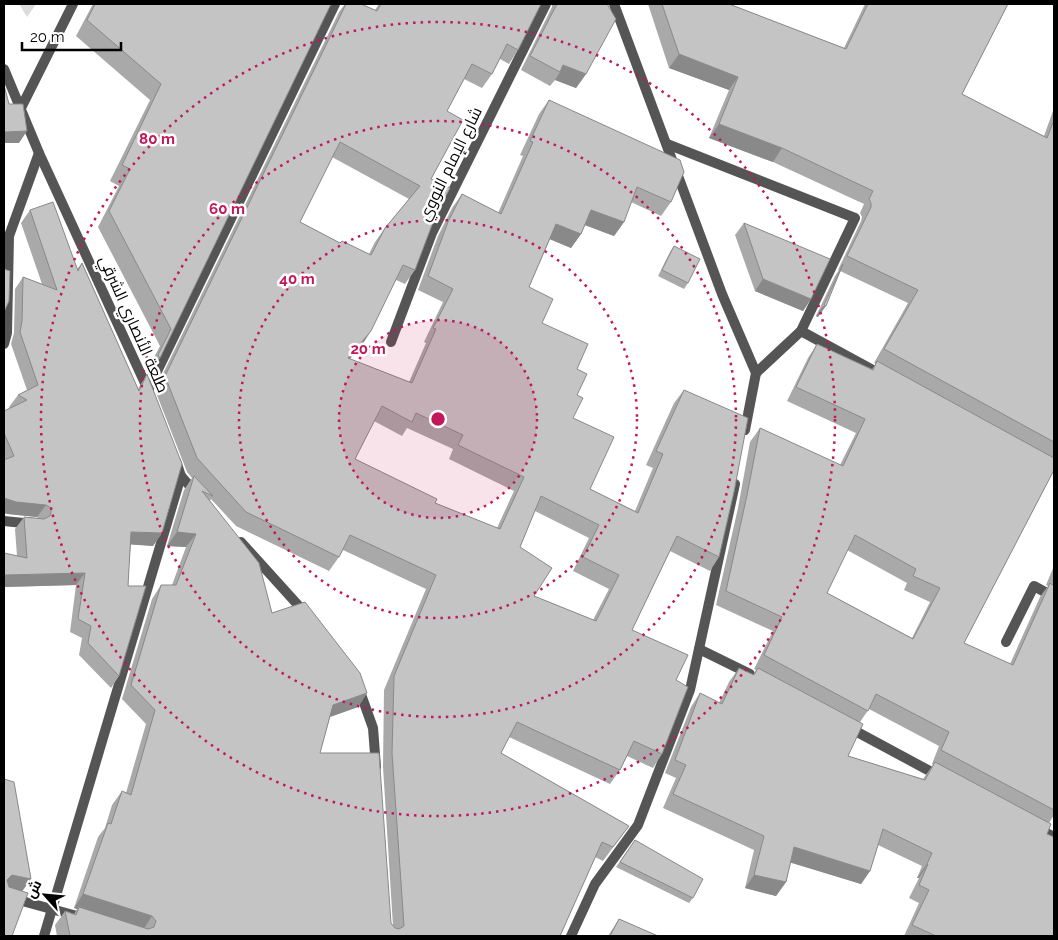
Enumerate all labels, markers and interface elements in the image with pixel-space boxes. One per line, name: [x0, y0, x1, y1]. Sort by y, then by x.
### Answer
scale bar: [22, 20, 121, 52]
text: 20 m: [30, 28, 65, 46]
street label: شارع الإمام النووي: [414, 104, 489, 226]
text: 80 m: [139, 130, 175, 148]
text: 60 m: [209, 200, 245, 218]
street label: طلعة الأنصاري الشرقي: [92, 253, 173, 397]
text: 40 m: [279, 270, 315, 288]
text: 20 m: [350, 340, 386, 358]
centre of rings: [429, 410, 447, 428]
north arrow: [20, 870, 70, 920]
text: ش: [22, 877, 46, 901]

